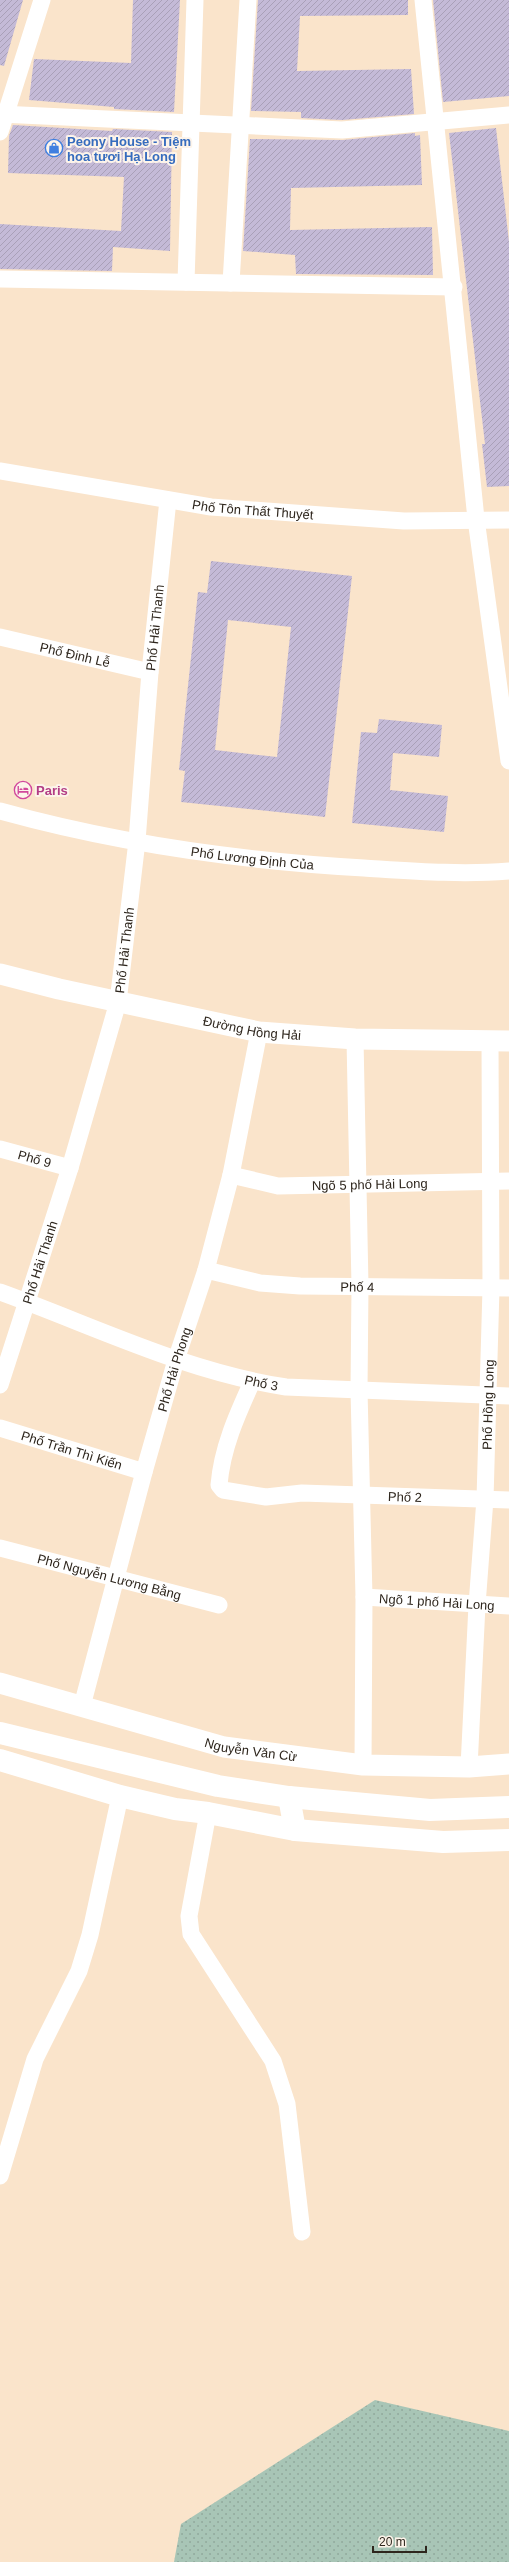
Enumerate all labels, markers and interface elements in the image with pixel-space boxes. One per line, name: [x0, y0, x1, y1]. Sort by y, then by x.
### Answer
place label: Peony House - Tiệm hoa tươi Hạ Long: [67, 134, 191, 164]
shop icon: Peony House - Tiệm hoa tươi Hạ Long: [44, 138, 64, 158]
street label: Phố Tôn Thất Thuyết: [191, 497, 314, 522]
street label: Phố Hải Thanh: [143, 584, 167, 672]
street label: Phố Đinh Lễ: [38, 640, 111, 670]
hotel icon: Paris: [13, 780, 33, 800]
place label: Paris: [36, 783, 68, 798]
street label: Phố Lương Định Của: [190, 844, 315, 873]
street label: Phố Hải Thanh: [112, 906, 137, 994]
street label: Đường Hồng Hải: [202, 1013, 302, 1043]
street label: Phố 9: [16, 1147, 53, 1171]
street label: Ngõ 5 phố Hải Long: [312, 1176, 428, 1193]
street label: Phố Hải Thanh: [20, 1219, 61, 1306]
street label: Phố 4: [340, 1279, 374, 1295]
street label: Phố Hải Phong: [155, 1325, 194, 1413]
street label: Phố Hồng Long: [479, 1359, 497, 1450]
street label: Phố 3: [243, 1372, 279, 1394]
street label: Phố Trần Thì Kiến: [19, 1428, 124, 1473]
street label: Phố 2: [388, 1489, 422, 1505]
street label: Phố Nguyễn Lương Bằng: [36, 1551, 183, 1603]
street label: Ngõ 1 phố Hải Long: [379, 1591, 495, 1613]
street label: Nguyễn Văn Cừ: [203, 1735, 298, 1764]
scale bar: [373, 2528, 426, 2554]
text: 20 m: [379, 2535, 406, 2549]

